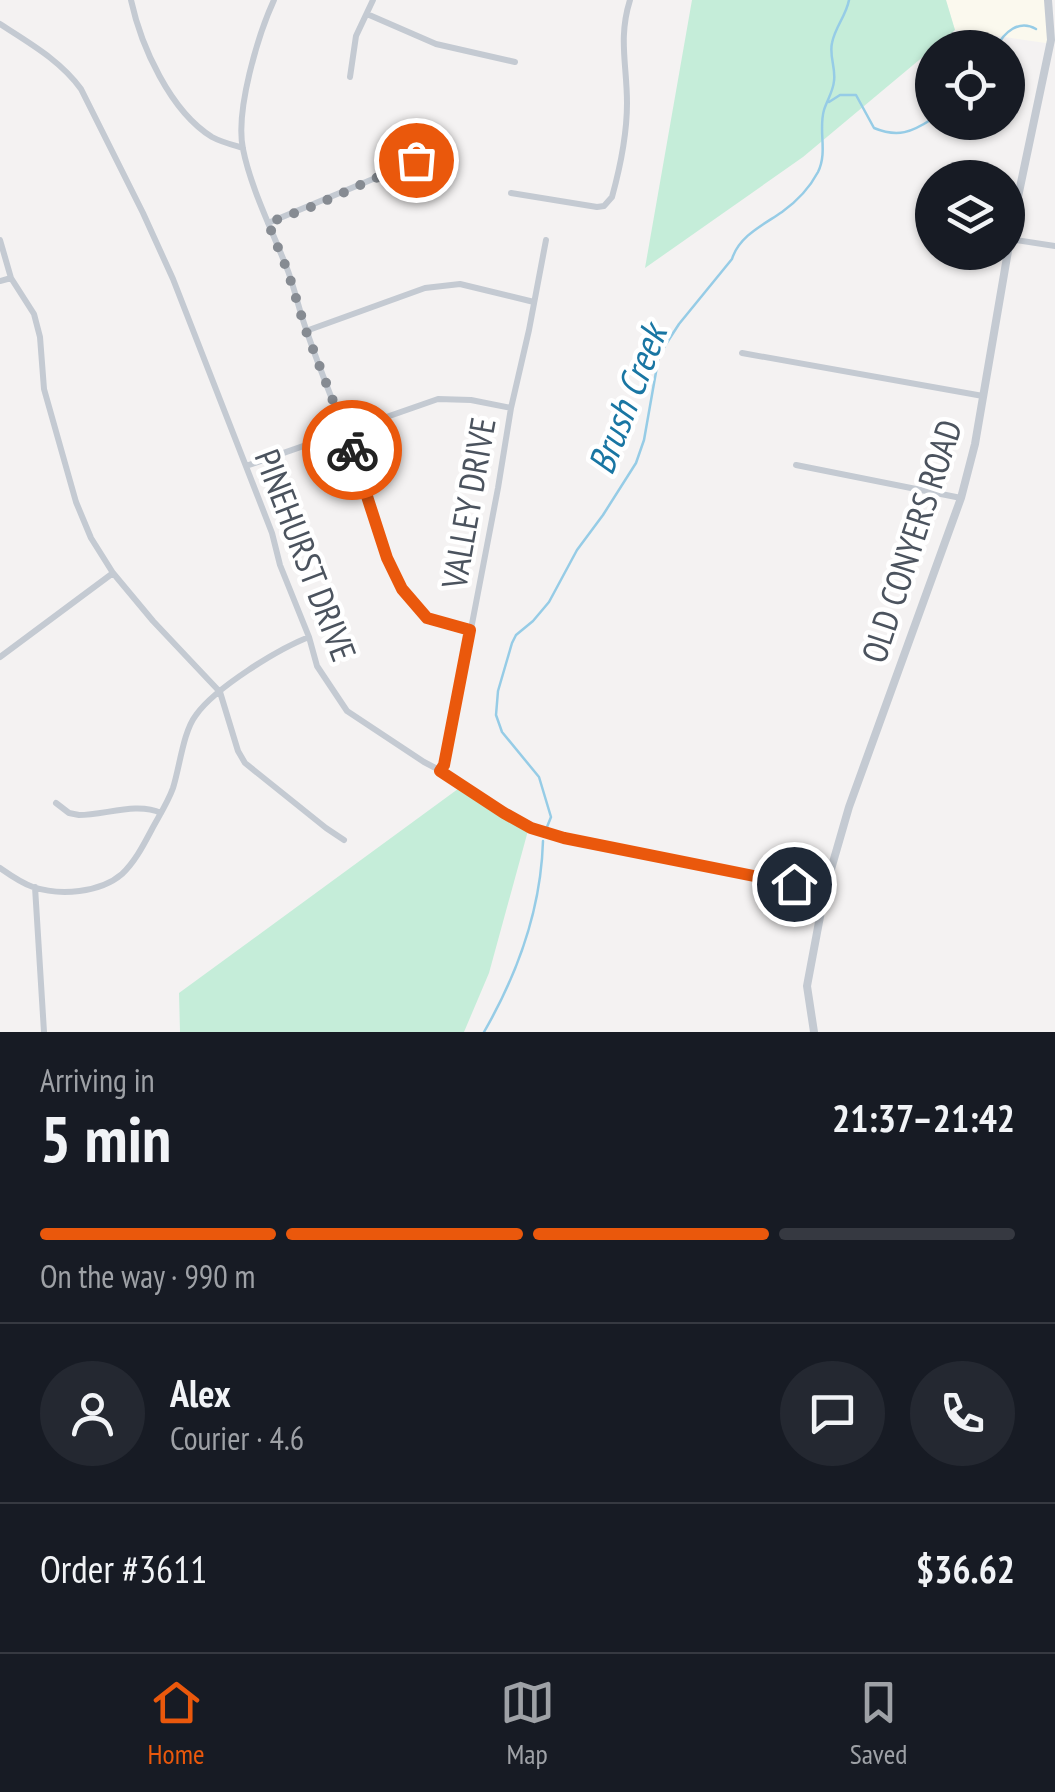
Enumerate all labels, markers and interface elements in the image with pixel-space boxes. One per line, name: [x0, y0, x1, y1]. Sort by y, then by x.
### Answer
map controls: [915, 30, 1025, 270]
button: locate: [915, 30, 1025, 140]
pin: [374, 118, 459, 203]
icon: bag: [389, 133, 444, 188]
button: layers: [915, 160, 1025, 270]
water label: Brush Creek: [575, 314, 678, 480]
courier: [302, 400, 402, 500]
street label: VALLEY DRIVE: [430, 414, 506, 593]
street label: OLD CONYERS ROAD: [850, 414, 972, 668]
icon: bike: [325, 423, 380, 478]
street label: PINEHURST DRIVE: [245, 443, 367, 667]
pin: [752, 842, 837, 927]
icon: home: [767, 857, 822, 912]
text: Arriving in: [40, 1059, 155, 1101]
text: 21:37–21:42: [832, 1093, 1015, 1142]
text: 5 min: [40, 1096, 171, 1180]
text: On the way · 990 m: [40, 1255, 255, 1297]
button: person: [40, 1361, 145, 1466]
button: chat: [780, 1361, 885, 1466]
button: phone: [910, 1361, 1015, 1466]
text: Alex: [170, 1368, 231, 1417]
text: Courier · 4.6: [170, 1417, 304, 1459]
text: Order #3611: [40, 1544, 207, 1593]
text: $36.62: [916, 1544, 1015, 1593]
tab: Home: [148, 1675, 204, 1772]
tab: Map: [500, 1675, 555, 1772]
tab: Saved: [850, 1675, 907, 1772]

